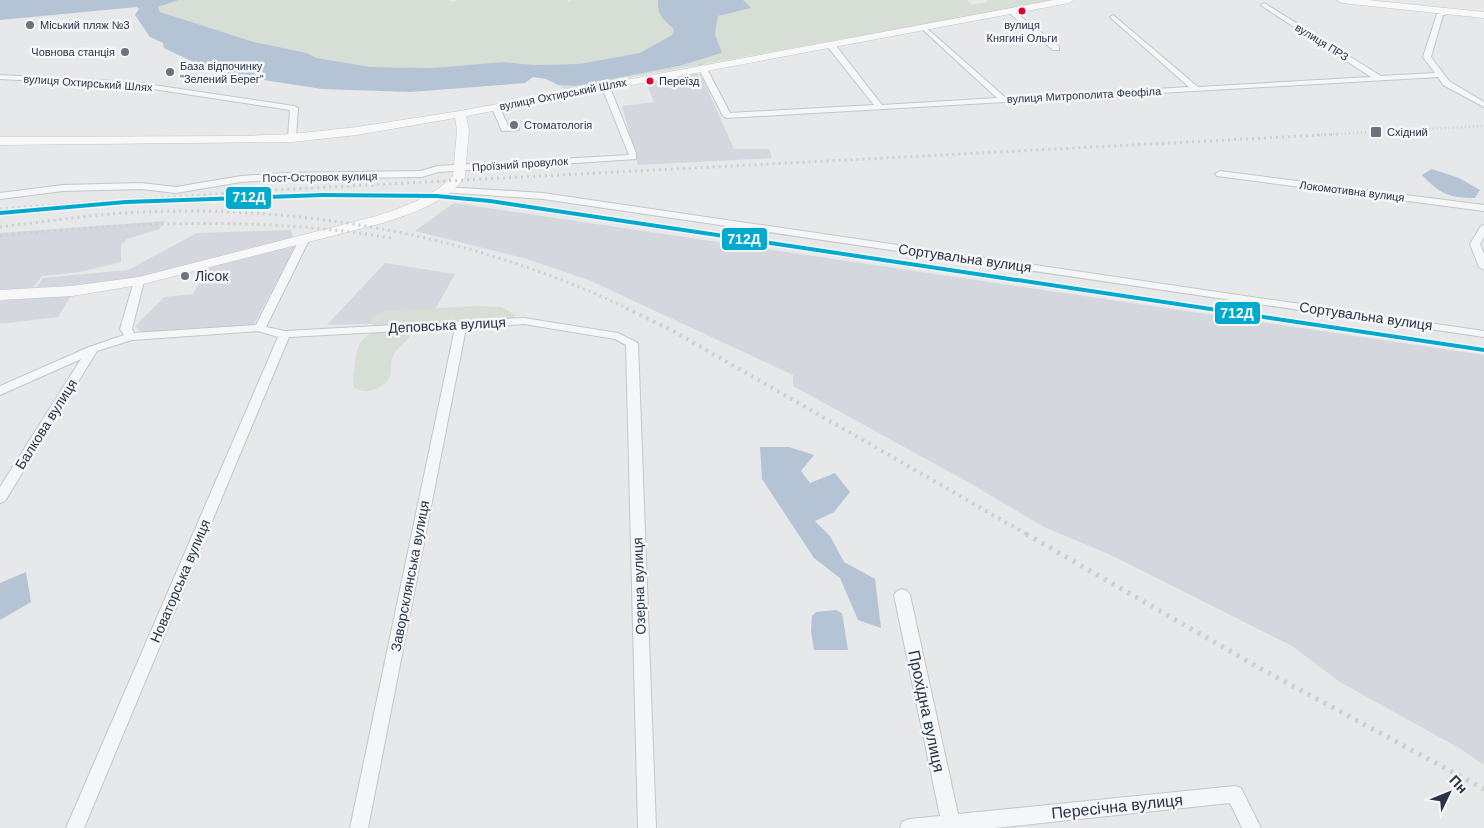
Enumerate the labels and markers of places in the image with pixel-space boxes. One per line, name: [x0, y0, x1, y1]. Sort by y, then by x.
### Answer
marker: вулиця Княгині Ольги: [1017, 6, 1027, 16]
marker: Міський пляж №3: [24, 19, 36, 31]
place label: Міський пляж №3: [40, 19, 130, 31]
place label: вулиця Княгині Ольги: [987, 19, 1057, 44]
place label: Човнова станція: [31, 46, 115, 58]
marker: Човнова станція: [119, 46, 131, 58]
place label: База відпочинку "Зелений Берег": [180, 60, 264, 85]
marker: База відпочинку "Зелений Берег": [164, 66, 176, 78]
place label: Переїзд: [659, 75, 700, 87]
marker: Переїзд: [645, 76, 655, 86]
marker: Стоматологія: [508, 119, 520, 131]
place label: Стоматологія: [524, 119, 592, 131]
marker: Східний: [1369, 125, 1383, 139]
place label: Східний: [1387, 126, 1428, 138]
place label: Лісок: [195, 268, 229, 284]
marker: Лісок: [179, 270, 191, 282]

